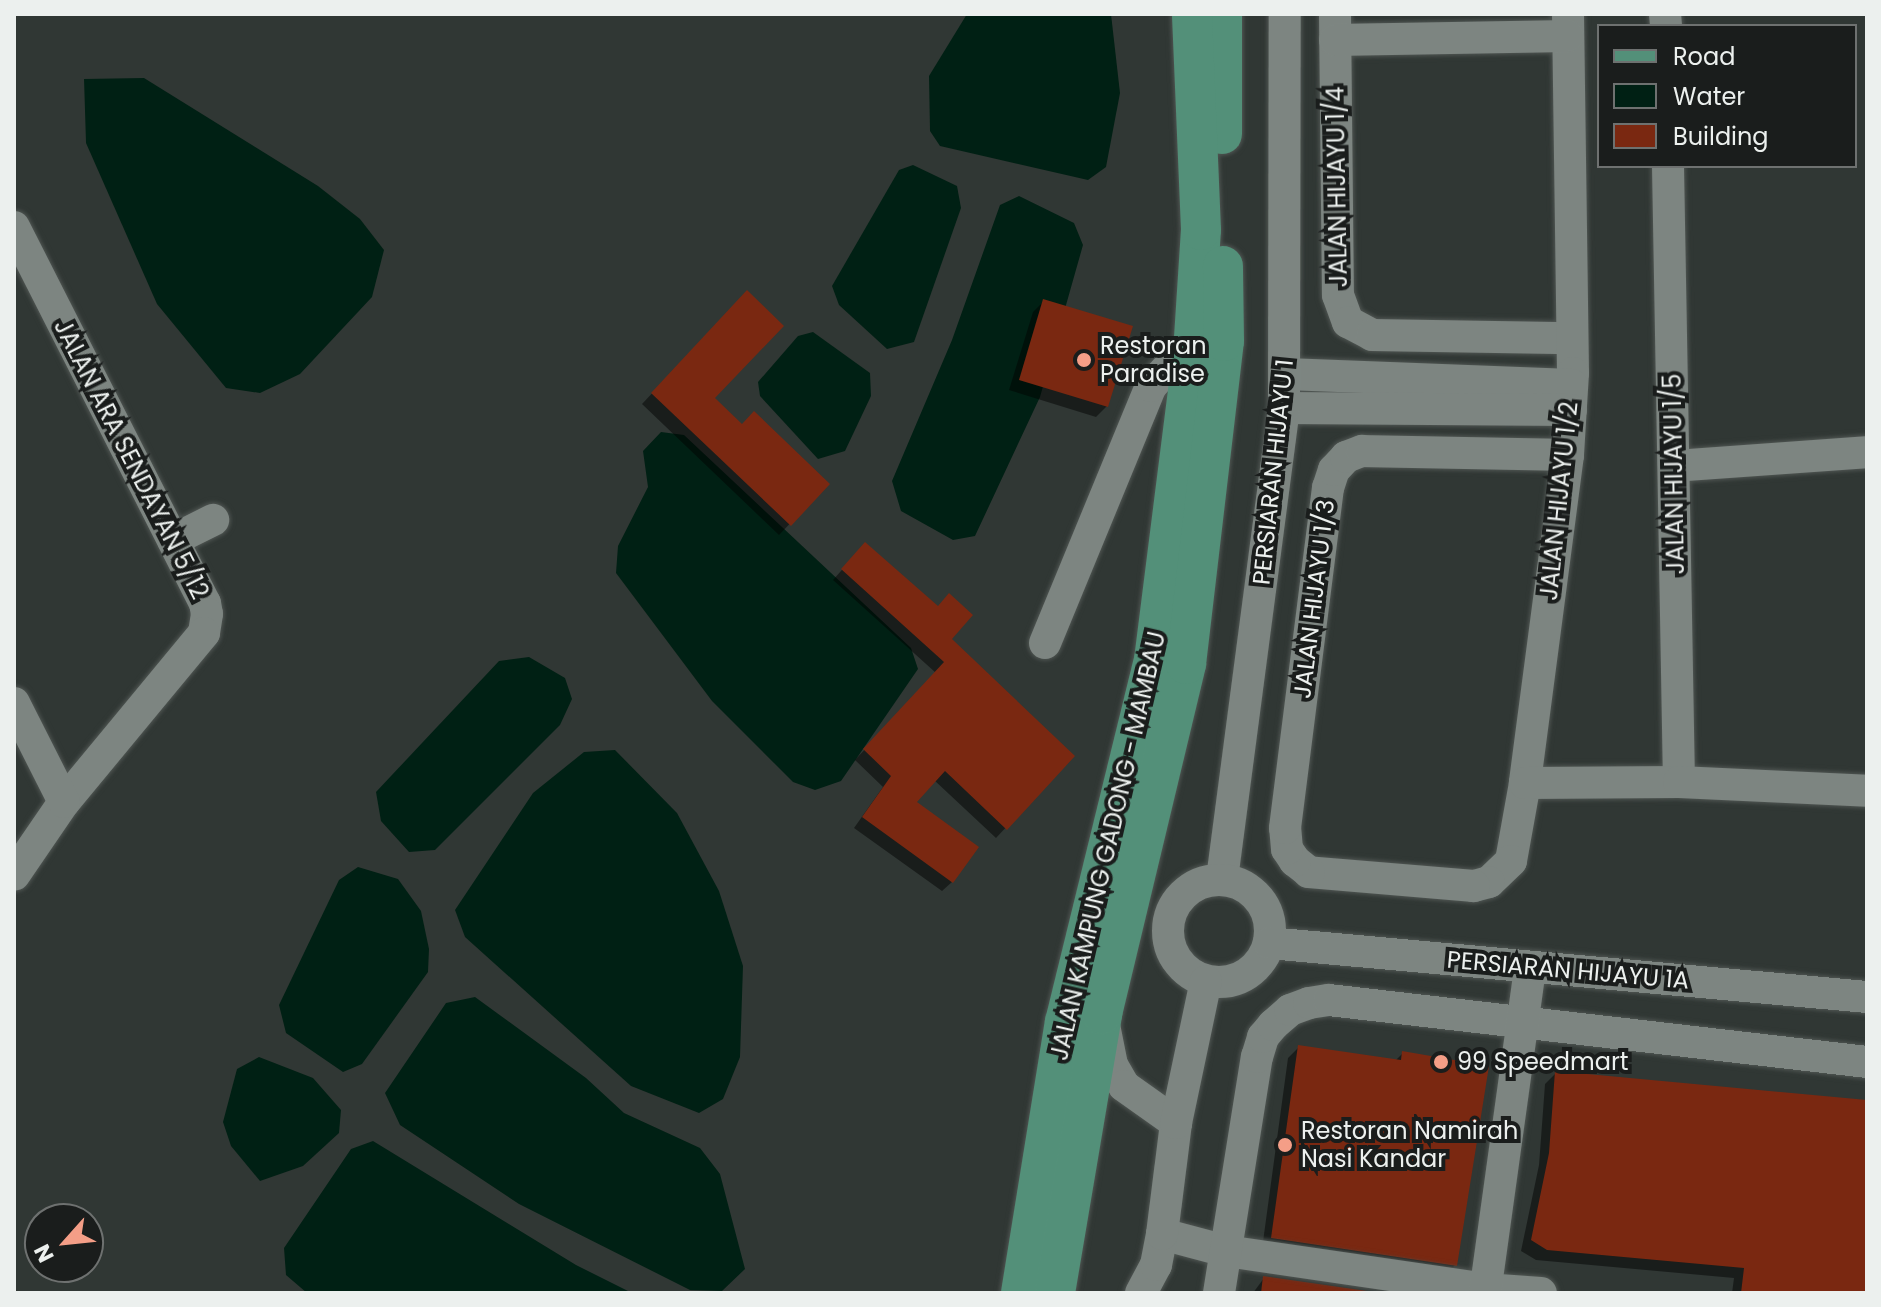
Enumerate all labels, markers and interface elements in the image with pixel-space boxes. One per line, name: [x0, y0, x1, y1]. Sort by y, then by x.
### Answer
legend: [1597, 24, 1857, 168]
text: Road: [1673, 40, 1735, 73]
text: Water: [1673, 80, 1745, 113]
street label: JALAN HIJAYU 1/4: [1321, 86, 1353, 288]
text: Building: [1673, 120, 1769, 153]
street label: JALAN ARA SENDAYAN 5/12: [48, 314, 214, 604]
place label: Restoran Paradise: [1100, 332, 1207, 388]
marker: Restoran Paradise: [1075, 351, 1093, 369]
street label: PERSIARAN HIJAYU 1: [1247, 358, 1299, 586]
street label: JALAN HIJAYU 1/5: [1658, 373, 1690, 575]
street label: JALAN HIJAYU 1/2: [1534, 400, 1584, 602]
street label: JALAN HIJAYU 1/3: [1288, 498, 1340, 700]
street label: JALAN KAMPUNG GADONG - MAMBAU: [1045, 629, 1171, 1063]
street label: PERSIARAN HIJAYU 1A: [1446, 945, 1690, 995]
place label: 99 Speedmart: [1457, 1048, 1629, 1076]
marker: 99 Speedmart: [1432, 1053, 1450, 1071]
place label: Restoran Namirah Nasi Kandar: [1301, 1117, 1518, 1173]
marker: Restoran Namirah Nasi Kandar: [1276, 1136, 1294, 1154]
north arrow: [24, 1203, 104, 1283]
text: N: [26, 1239, 62, 1268]

